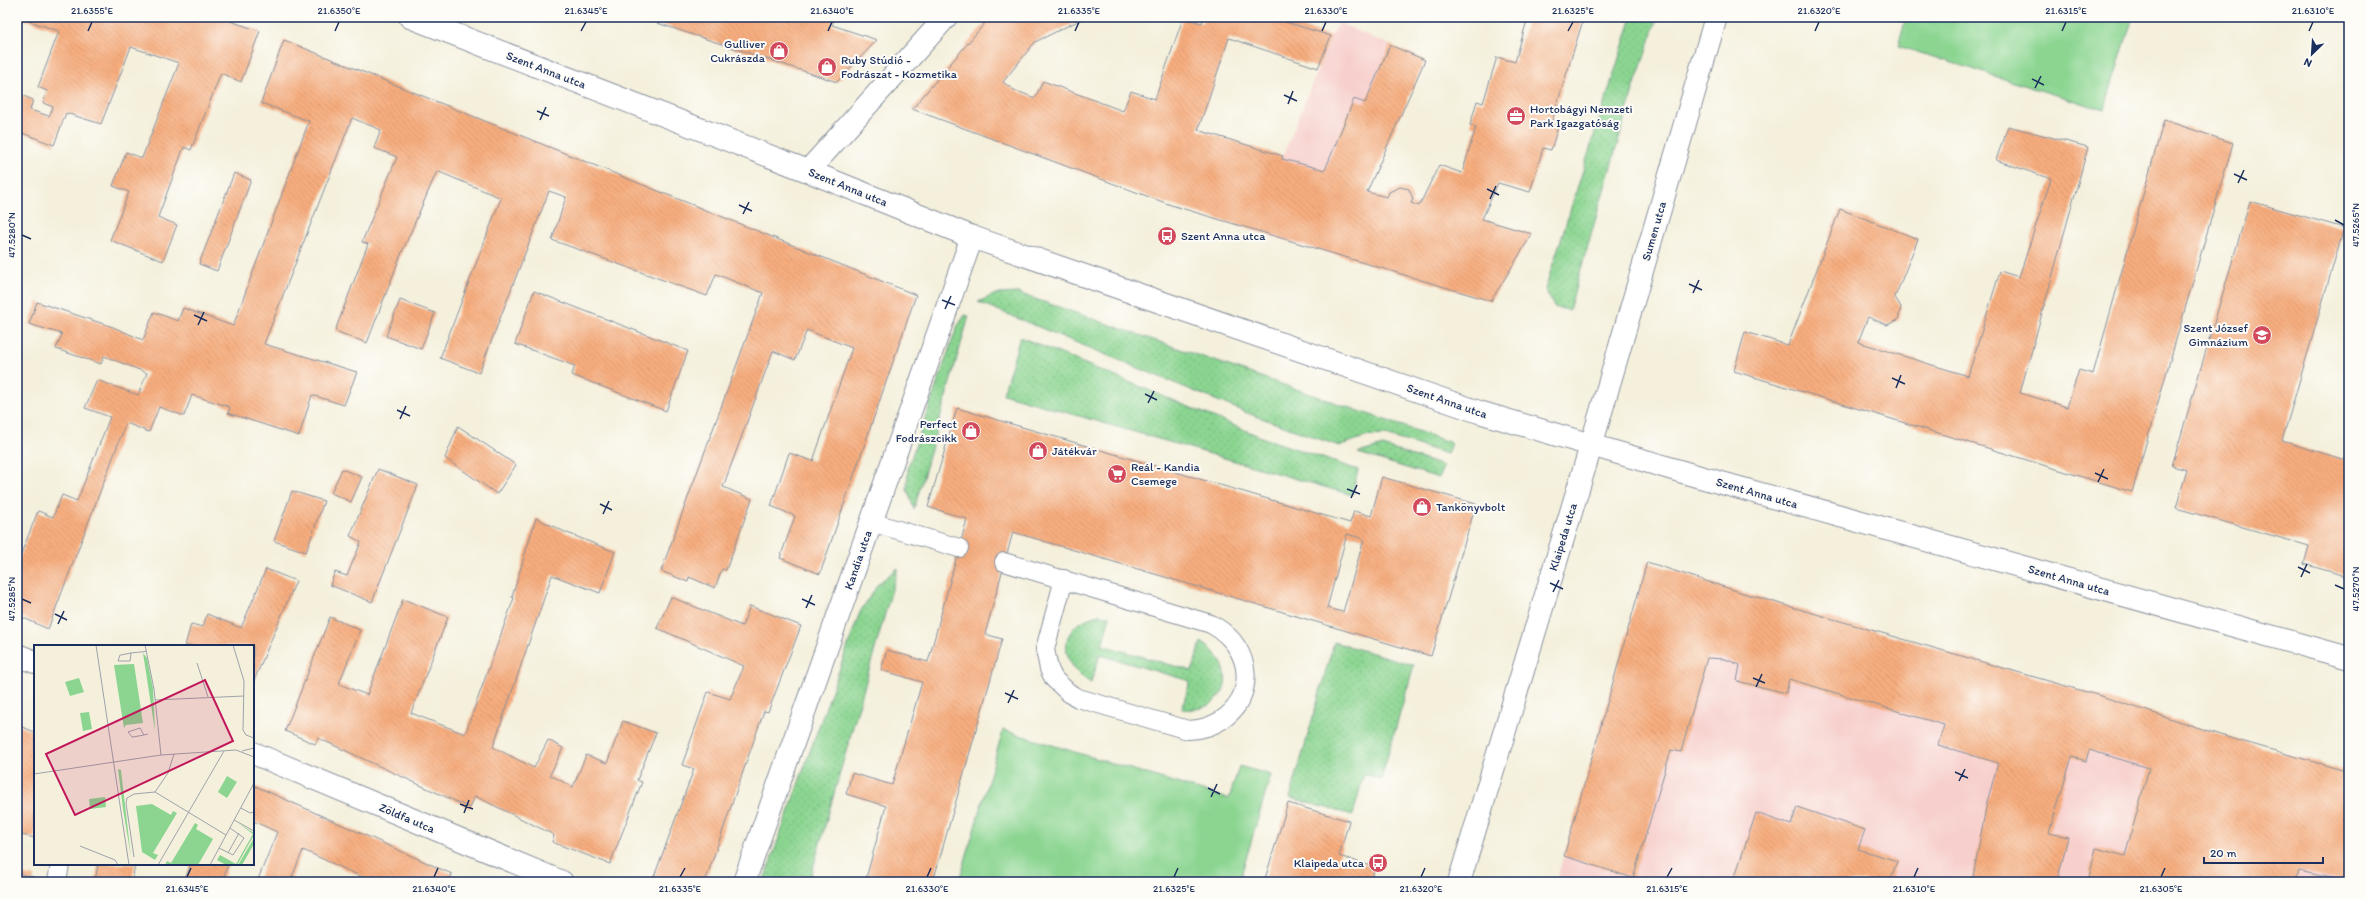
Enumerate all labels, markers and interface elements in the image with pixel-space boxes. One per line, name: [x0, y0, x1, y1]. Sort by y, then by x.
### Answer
text: 21.6355°E: [71, 4, 114, 17]
text: 21.6350°E: [318, 4, 361, 17]
text: 21.6345°E: [565, 4, 608, 17]
text: 21.6340°E: [810, 4, 854, 17]
text: 21.6335°E: [1058, 4, 1101, 17]
text: 21.6330°E: [1304, 4, 1348, 17]
text: 21.6325°E: [1552, 4, 1595, 17]
text: 21.6320°E: [1798, 4, 1841, 17]
text: 21.6315°E: [2045, 4, 2087, 17]
text: 21.6310°E: [2292, 4, 2335, 17]
north arrow: [2292, 34, 2332, 74]
place label: Gulliver Cukrászda: [710, 37, 766, 65]
shop icon: Gulliver Cukrászda: [768, 40, 790, 62]
street label: Szent Anna utca: [504, 48, 589, 92]
place label: Ruby Stúdió - Fodrászat - Kozmetika: [841, 53, 958, 81]
text: N: [2302, 55, 2314, 70]
shop icon: Ruby Stúdió - Fodrászat - Kozmetika: [816, 56, 838, 78]
place label: Hortobágyi Nemzeti Park Igazgatóság: [1530, 102, 1633, 130]
office icon: Hortobágyi Nemzeti Park Igazgatóság: [1505, 105, 1527, 127]
street label: Szent Anna utca: [806, 165, 890, 210]
street label: Sumen utca: [1639, 199, 1669, 262]
text: 47.5265°N: [2349, 203, 2362, 247]
text: 47.5280°N: [5, 212, 18, 258]
bus stop icon: Szent Anna utca: [1156, 225, 1178, 247]
place label: Szent Anna utca: [1181, 229, 1266, 243]
place label: Szent József Gimnázium: [2184, 321, 2248, 349]
school or university icon: Szent József Gimnázium: [2251, 324, 2273, 346]
street label: Szent Anna utca: [1405, 381, 1490, 422]
place label: Perfect Fodrászcikk: [896, 417, 958, 445]
shop icon: Perfect Fodrászcikk: [960, 420, 982, 442]
shop icon: Játékvár: [1027, 440, 1049, 462]
place label: Játékvár: [1052, 444, 1097, 458]
place label: Reál - Kandia Csemege: [1131, 460, 1201, 488]
supermarket icon: Reál - Kandia Csemege: [1106, 463, 1128, 485]
street label: Szent Anna utca: [1715, 475, 1800, 512]
shop icon: Tankönyvbolt: [1411, 496, 1433, 518]
place label: Tankönyvbolt: [1436, 500, 1506, 514]
street label: Klaipeda utca: [1546, 501, 1580, 573]
street label: Kandia utca: [841, 528, 875, 592]
street label: Szent Anna utca: [2027, 562, 2112, 599]
text: 47.5270°N: [2349, 566, 2362, 611]
text: 47.5285°N: [5, 577, 18, 621]
inset map: [34, 645, 254, 865]
street label: Zöldfa utca: [377, 800, 438, 836]
scale bar: [2204, 839, 2323, 865]
text: 20 m: [2210, 846, 2237, 860]
bus stop icon: Klaipeda utca: [1367, 852, 1389, 874]
place label: Klaipeda utca: [1294, 856, 1365, 870]
text: 21.6345°E: [166, 882, 209, 895]
text: 21.6340°E: [412, 882, 456, 895]
text: 21.6335°E: [659, 882, 702, 895]
text: 21.6330°E: [905, 882, 949, 895]
text: 21.6325°E: [1153, 882, 1196, 895]
text: 21.6320°E: [1400, 882, 1443, 895]
text: 21.6315°E: [1646, 882, 1688, 895]
text: 21.6310°E: [1893, 882, 1936, 895]
text: 21.6305°E: [2140, 882, 2183, 895]

